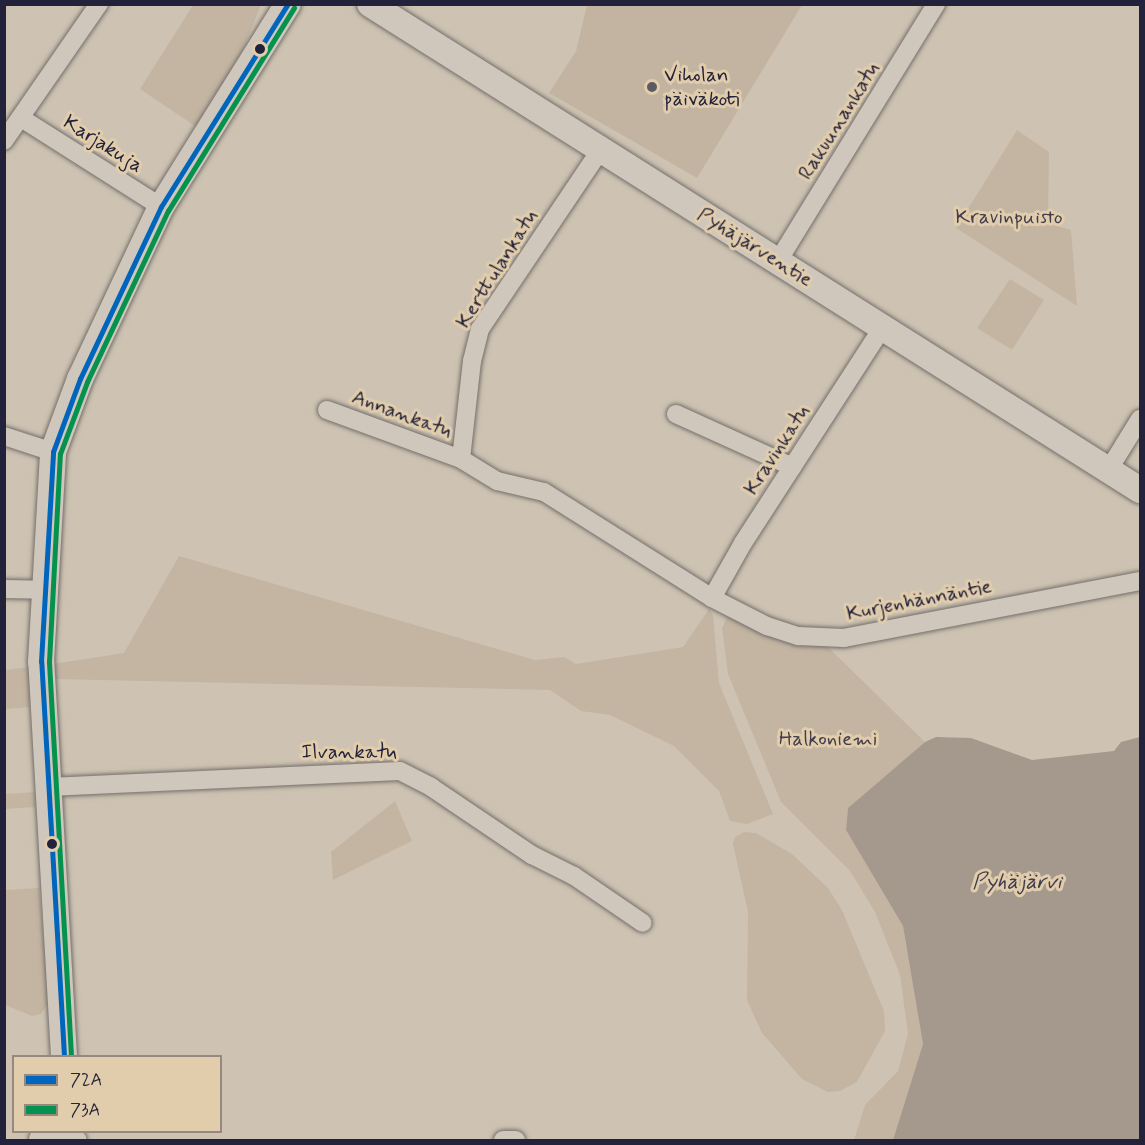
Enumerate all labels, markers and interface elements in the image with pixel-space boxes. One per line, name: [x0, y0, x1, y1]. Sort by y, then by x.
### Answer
unlabelled marker: [254, 43, 266, 55]
street label: Rakuunankatu: [793, 58, 885, 184]
place label: Viholan päiväkoti: [664, 62, 740, 112]
marker: Viholan päiväkoti: [645, 80, 659, 94]
street label: Karjakuja: [58, 110, 148, 178]
street label: Pyhäjärventie: [693, 202, 817, 292]
park label: Kravinpuisto: [955, 204, 1063, 230]
street label: Kerttulankatu: [451, 205, 543, 333]
street label: Annankatu: [348, 384, 456, 444]
street label: Kravinkatu: [739, 400, 815, 500]
street label: Kurjenhännäntie: [844, 574, 994, 626]
park label: Halkoniemi: [779, 726, 877, 752]
street label: Ilvankatu: [301, 739, 397, 765]
unlabelled marker: [46, 838, 58, 850]
water label: Pyhäjärvi: [972, 870, 1062, 896]
legend: [12, 1055, 222, 1133]
text: 72A: [70, 1068, 102, 1092]
text: 73A: [70, 1098, 100, 1122]

